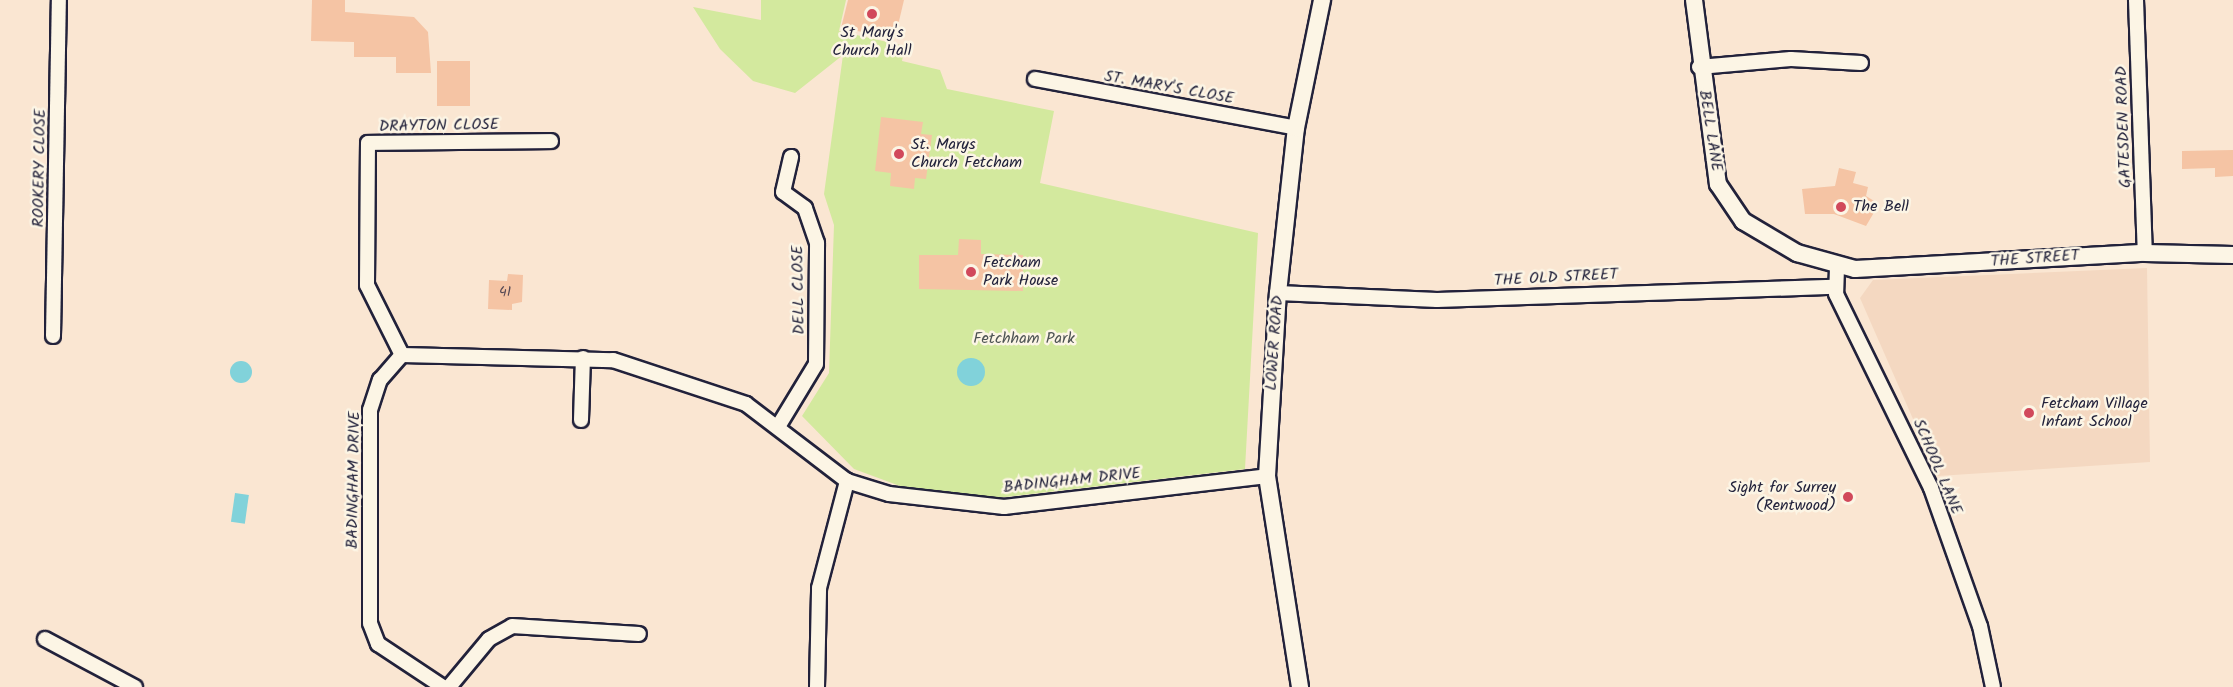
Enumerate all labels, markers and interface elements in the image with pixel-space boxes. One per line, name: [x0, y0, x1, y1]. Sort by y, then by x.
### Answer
marker: St Mary's Church Hall: [865, 7, 879, 21]
place label: St Mary's Church Hall: [832, 23, 912, 61]
street label: GATESDEN ROAD: [2112, 66, 2136, 188]
street label: ST. MARY'S CLOSE: [1103, 67, 1235, 109]
street label: BELL LANE: [1694, 89, 1726, 173]
street label: ROOKERY CLOSE: [29, 108, 51, 228]
street label: DRAYTON CLOSE: [379, 115, 499, 137]
place label: St. Marys Church Fetcham: [911, 135, 1022, 173]
marker: St. Marys Church Fetcham: [892, 147, 906, 161]
place label: The Bell: [1853, 197, 1909, 217]
marker: The Bell: [1834, 200, 1848, 214]
street label: DELL CLOSE: [789, 245, 809, 335]
street label: THE STREET: [1990, 246, 2080, 272]
place label: Fetcham Park House: [983, 253, 1058, 291]
marker: Fetcham Park House: [964, 265, 978, 279]
street label: THE OLD STREET: [1494, 265, 1618, 291]
house number: 41: [499, 284, 511, 300]
street label: LOWER ROAD: [1262, 295, 1288, 391]
park label: Fetchham Park: [973, 329, 1075, 349]
place label: Fetcham Village Infant School: [2041, 394, 2148, 432]
marker: Fetcham Village Infant School: [2022, 406, 2036, 420]
street label: BADINGHAM DRIVE: [343, 411, 365, 549]
street label: SCHOOL LANE: [1908, 416, 1966, 518]
street label: BADINGHAM DRIVE: [1002, 464, 1142, 498]
place label: Sight for Surrey (Rentwood): [1728, 478, 1836, 516]
marker: Sight for Surrey (Rentwood): [1841, 490, 1855, 504]

